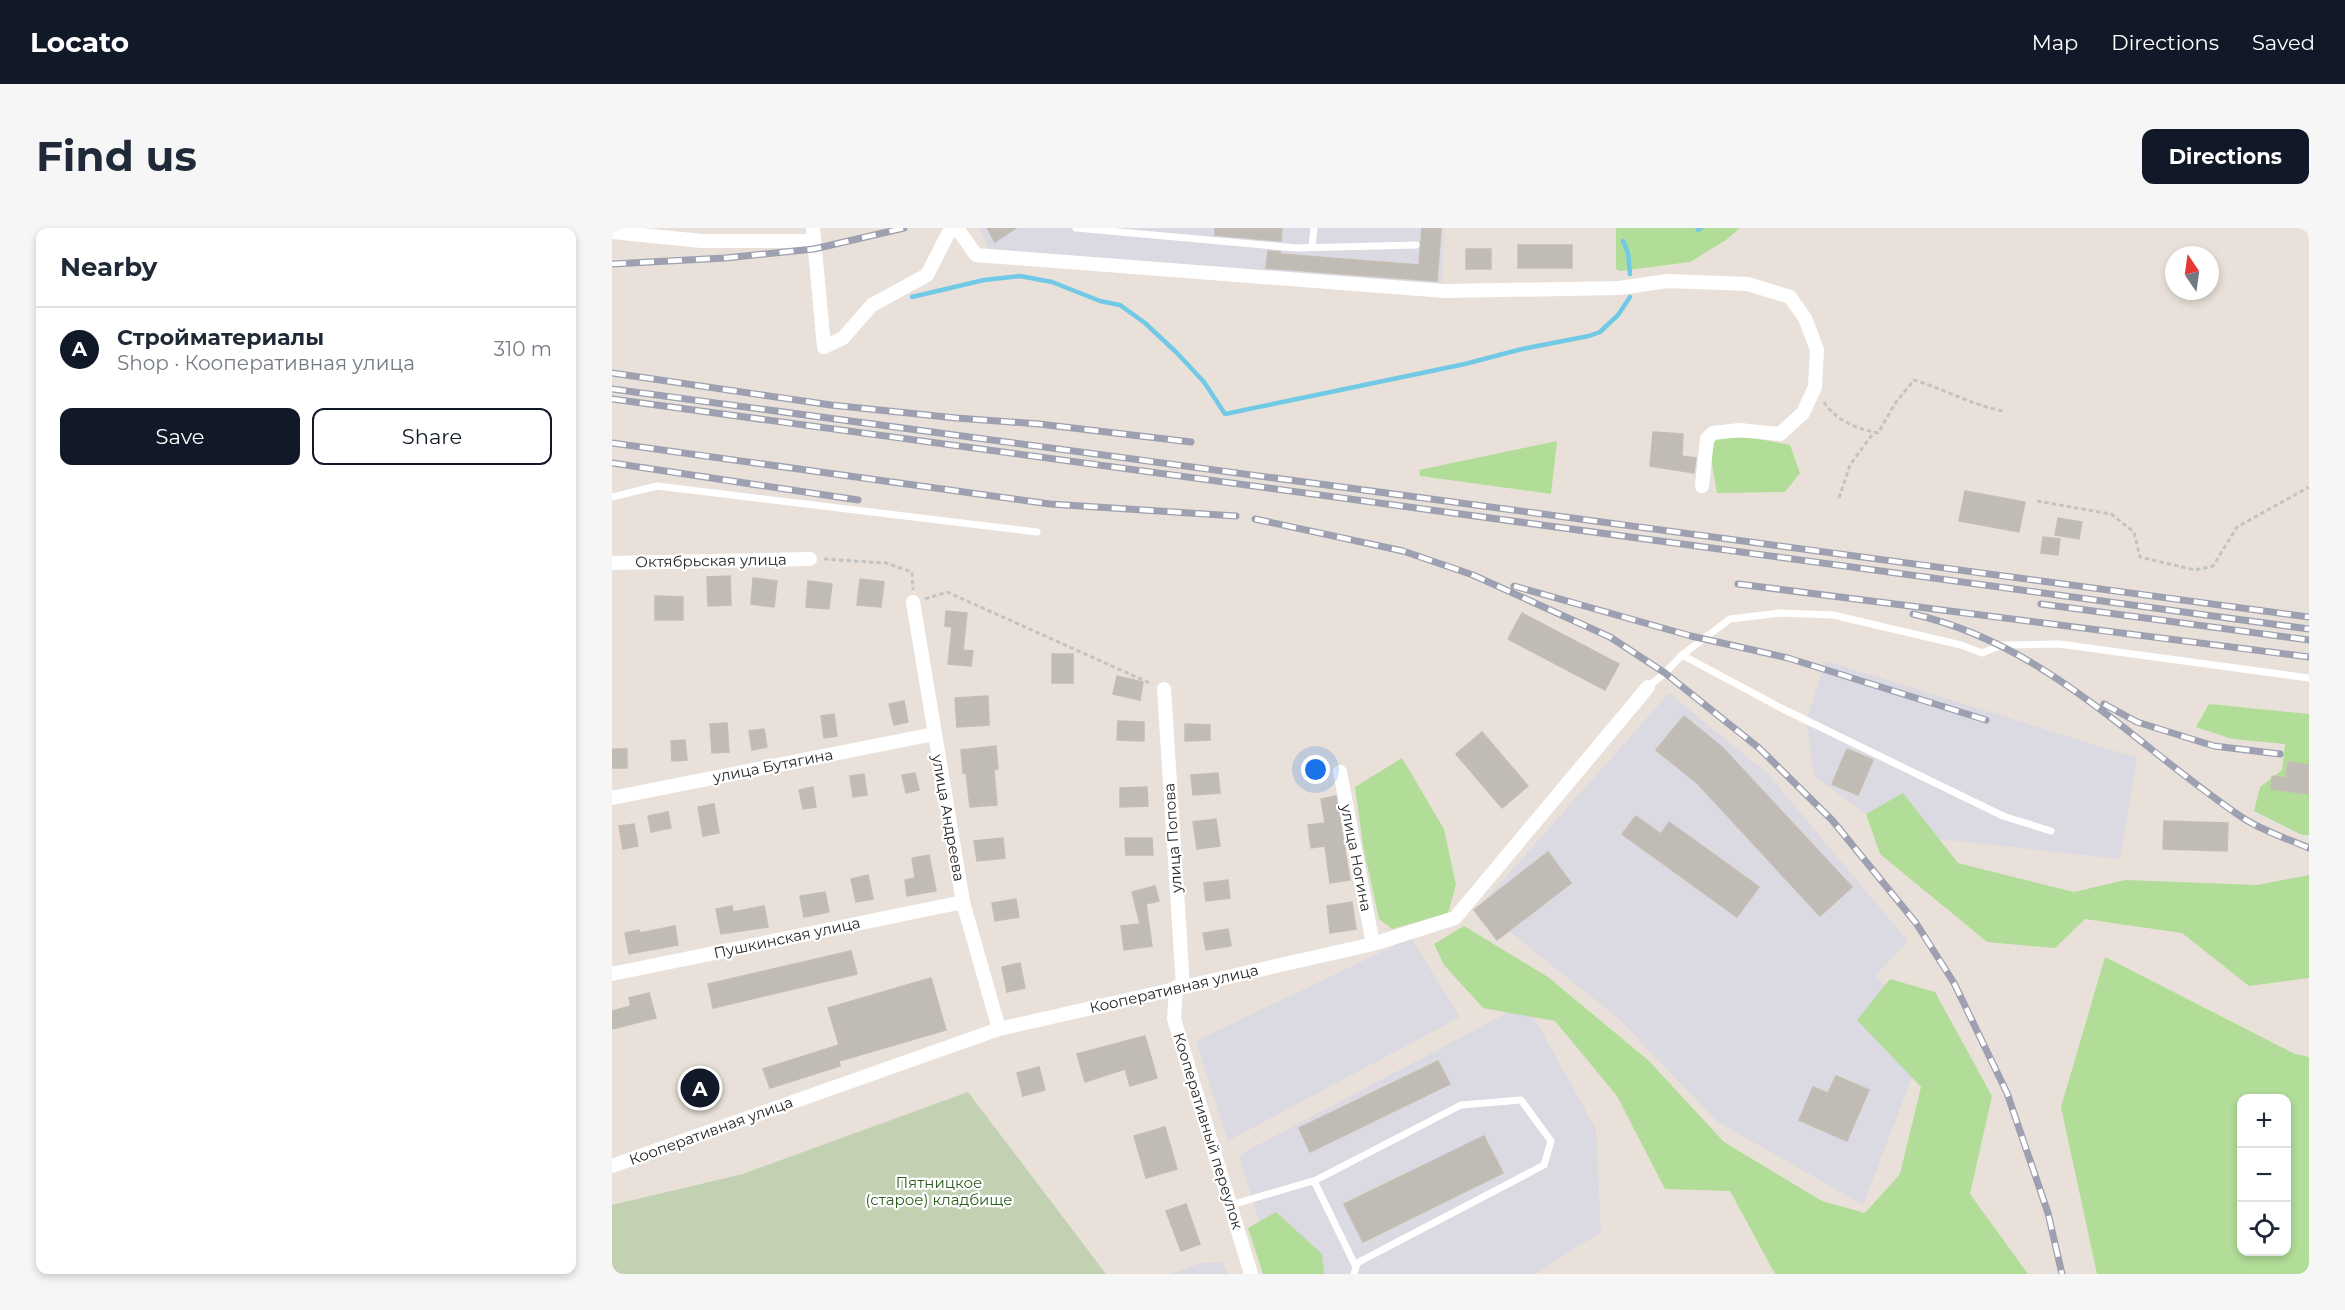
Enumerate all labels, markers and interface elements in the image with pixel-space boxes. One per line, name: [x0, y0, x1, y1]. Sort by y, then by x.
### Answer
text: Locato: [30, 25, 129, 59]
text: Map: [2032, 30, 2078, 55]
text: Directions: [2111, 30, 2219, 55]
text: Saved: [2252, 30, 2315, 55]
button: Directions: [2142, 129, 2309, 184]
text: Find us: [36, 130, 197, 182]
north arrow: [2165, 246, 2219, 300]
text: Nearby: [60, 251, 157, 283]
text: Стройматериалы: [117, 324, 324, 351]
text: A: [72, 337, 87, 361]
text: 310 m: [494, 337, 552, 361]
text: Shop · Кооперативная улица: [117, 351, 415, 375]
button: Save: [60, 408, 300, 465]
button: Share: [312, 408, 552, 465]
street label: Октябрьская улица: [635, 550, 787, 571]
street label: улица Бутягина: [710, 745, 835, 787]
street label: улица Андреева: [928, 752, 969, 883]
your location: [1301, 755, 1330, 784]
street label: улица Попова: [1159, 782, 1186, 895]
street label: улица Ногина: [1337, 802, 1376, 913]
street label: Пушкинская улица: [712, 913, 862, 962]
street label: Кооперативная улица: [1088, 960, 1260, 1017]
street label: Кооперативный переулок: [1169, 1030, 1248, 1232]
pin: A: [680, 1066, 719, 1110]
street label: Кооперативная улица: [626, 1092, 795, 1169]
map controls: [2237, 1094, 2291, 1256]
button: +: [2237, 1094, 2291, 1148]
button: −: [2237, 1148, 2291, 1202]
park label: Пятницкое (старое) кладбище: [865, 1173, 1013, 1209]
button: locate: [2237, 1202, 2291, 1256]

